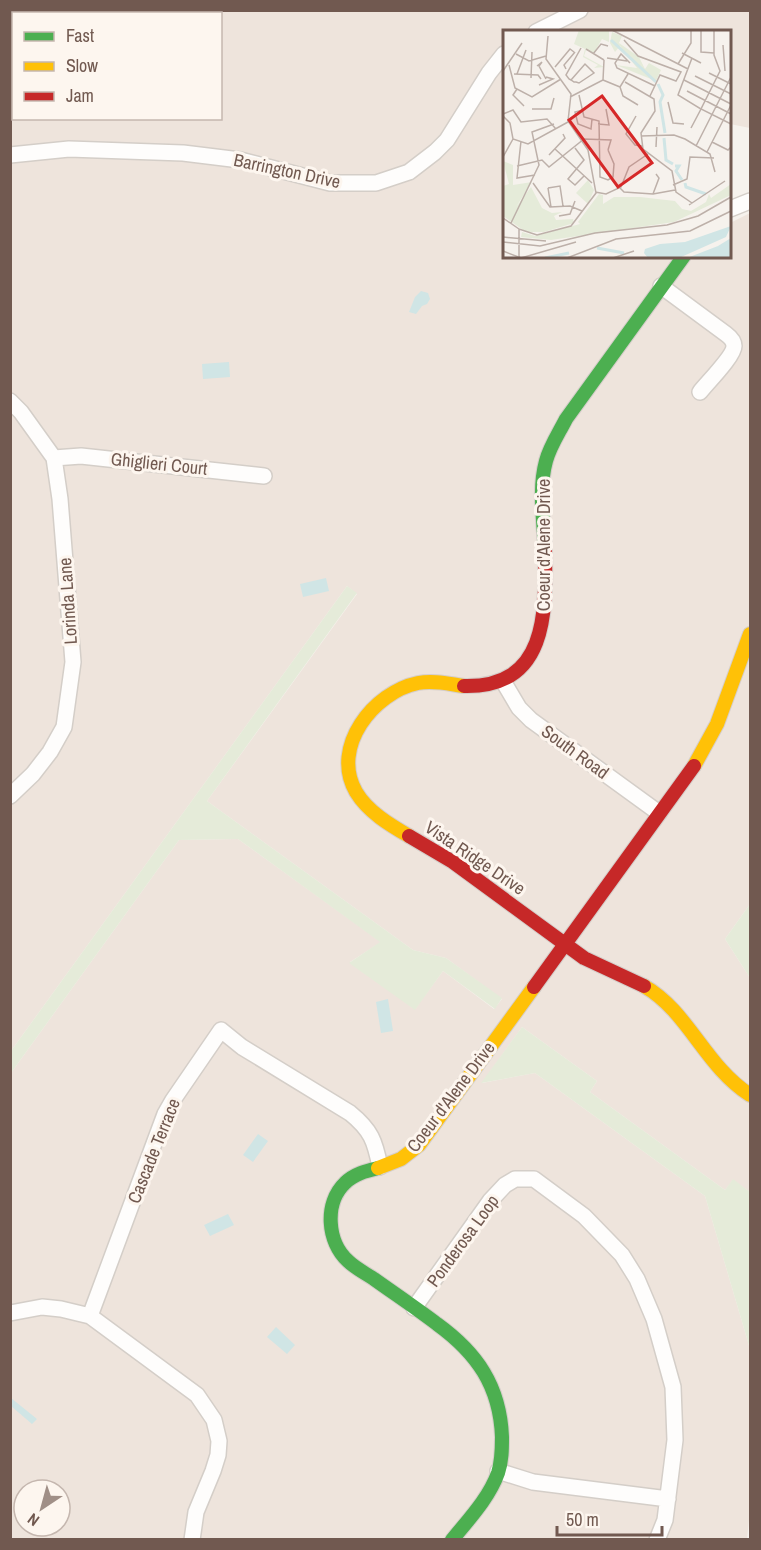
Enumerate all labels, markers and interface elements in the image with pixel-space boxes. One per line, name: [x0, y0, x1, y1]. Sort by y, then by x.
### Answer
legend: [12, 12, 222, 120]
text: Fast: [66, 23, 94, 48]
inset map: [503, 30, 731, 258]
text: Slow: [66, 53, 98, 78]
text: Jam: [66, 83, 94, 108]
street label: Barrington Drive: [232, 147, 343, 194]
street label: Ghiglieri Court: [110, 446, 208, 481]
street label: Coeur d'Alene Drive: [531, 479, 556, 611]
street label: Lorinda Lane: [52, 557, 83, 645]
street label: South Road: [536, 719, 614, 785]
street label: Vista Ridge Drive: [420, 815, 530, 900]
street label: Coeur d'Alene Drive: [401, 1036, 500, 1157]
street label: Cascade Terrace: [121, 1095, 186, 1207]
street label: Ponderosa Loop: [421, 1190, 505, 1292]
north arrow: [12, 1478, 72, 1538]
scale bar: [557, 1499, 662, 1537]
text: 50 m: [566, 1507, 599, 1532]
text: N: [23, 1508, 43, 1532]

